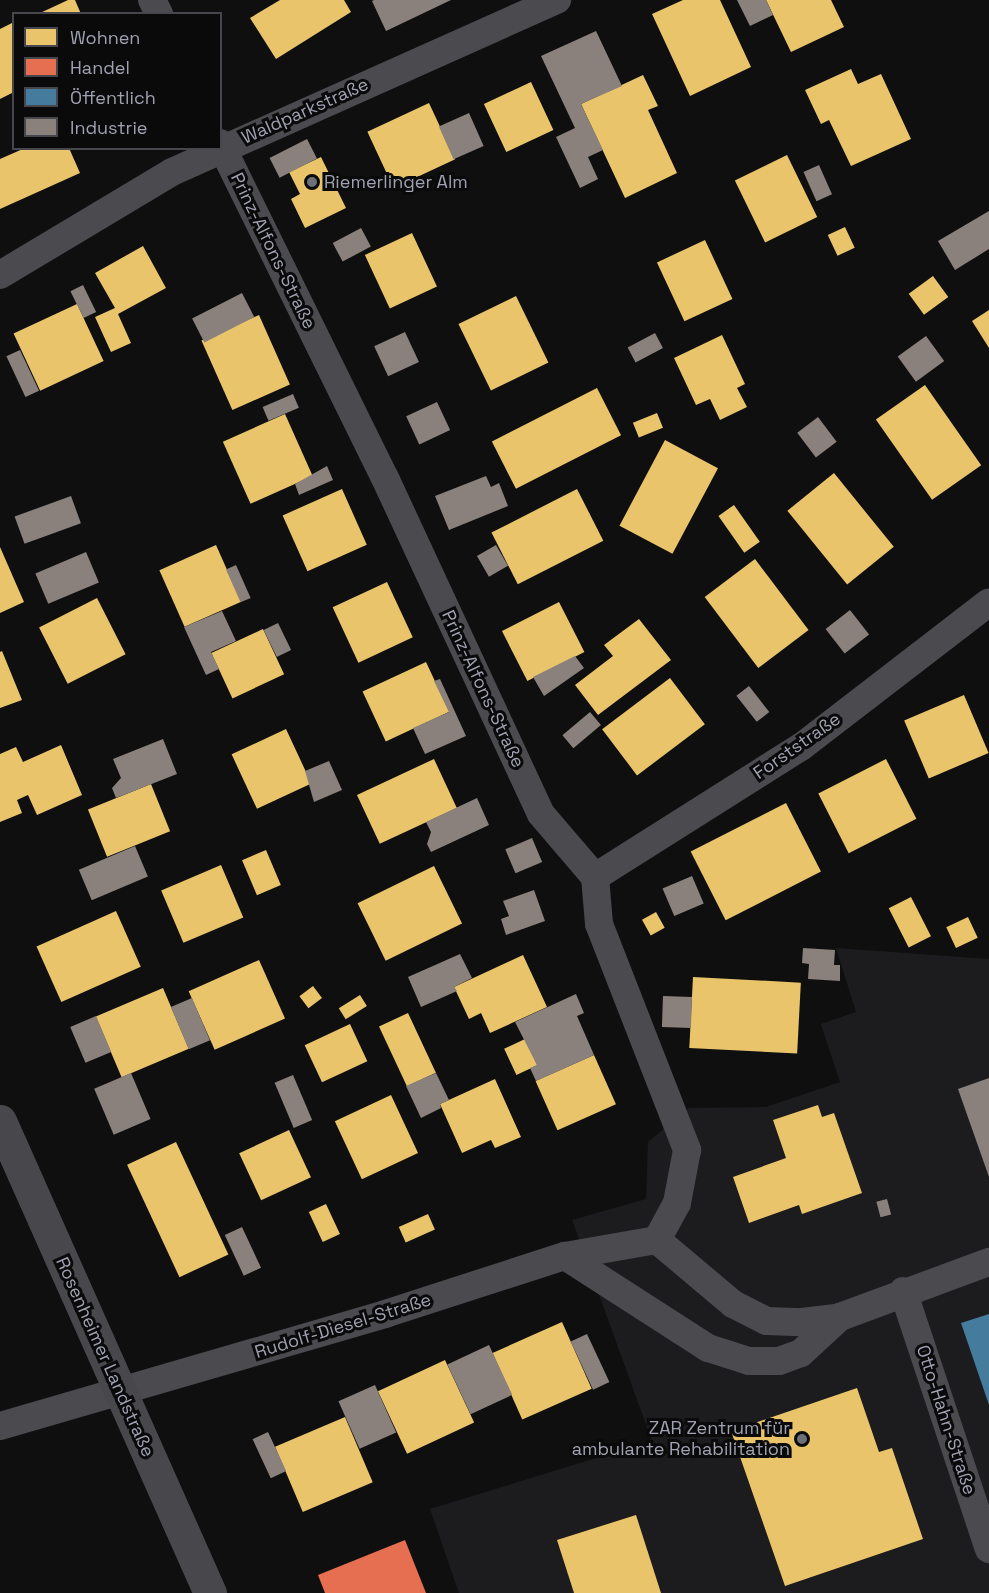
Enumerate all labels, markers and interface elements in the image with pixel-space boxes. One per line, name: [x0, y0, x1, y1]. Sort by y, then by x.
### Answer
legend: [12, 12, 222, 150]
text: Wohnen: [70, 26, 140, 49]
text: Handel: [70, 56, 130, 79]
street label: Waldparkstraße: [238, 73, 372, 149]
text: Öffentlich: [70, 86, 156, 109]
text: Industrie: [70, 116, 147, 139]
street label: Prinz-Alfons-Straße: [226, 169, 320, 333]
place label: Riemerlinger Alm: [324, 171, 468, 193]
marker: Riemerlinger Alm: [305, 175, 319, 189]
street label: Prinz-Alfons-Straße: [437, 607, 529, 771]
street label: Forststraße: [749, 708, 845, 784]
street label: Rosenheimer Landstraße: [51, 1254, 159, 1460]
street label: Rudolf-Diesel-Straße: [252, 1289, 434, 1363]
street label: Otto-Hahn-Straße: [912, 1343, 980, 1497]
place label: ZAR Zentrum für ambulante Rehabilitation: [572, 1418, 790, 1460]
marker: ZAR Zentrum für ambulante Rehabilitation: [795, 1432, 809, 1446]

